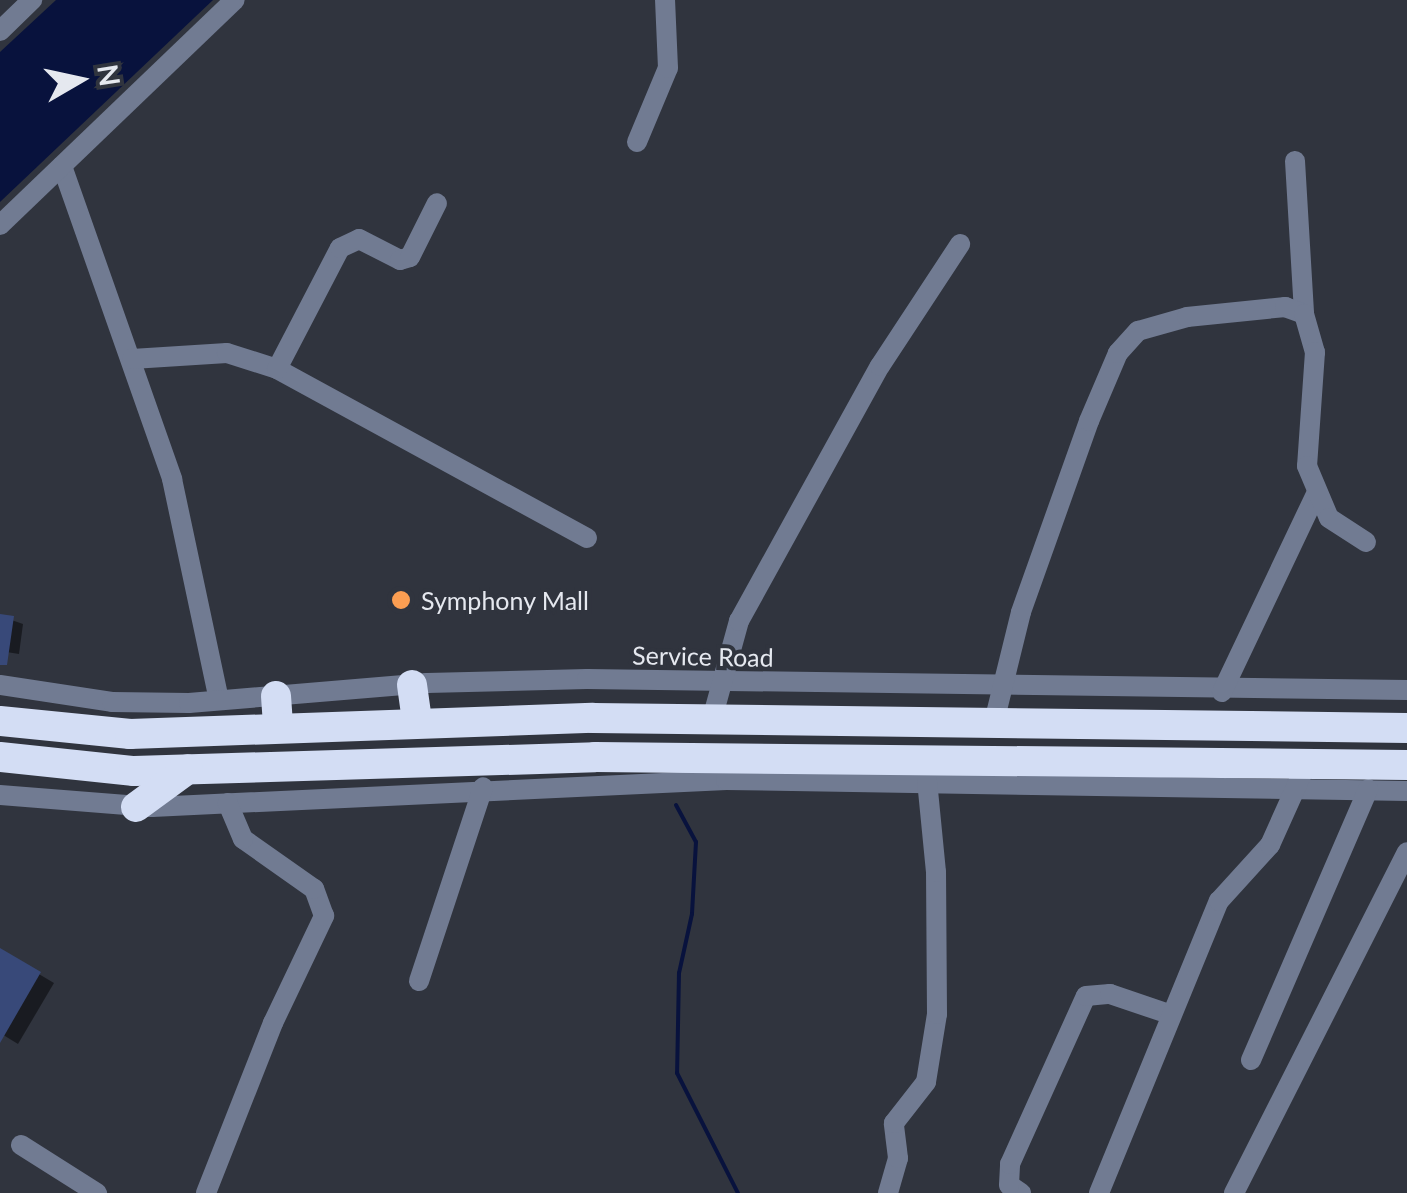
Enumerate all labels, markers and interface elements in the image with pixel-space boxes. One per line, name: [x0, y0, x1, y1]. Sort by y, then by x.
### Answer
north arrow: [30, 30, 130, 130]
text: N: [91, 62, 128, 89]
place label: Symphony Mall: [421, 585, 589, 615]
marker: Symphony Mall: [390, 589, 412, 611]
street label: Service Road: [632, 640, 774, 672]

